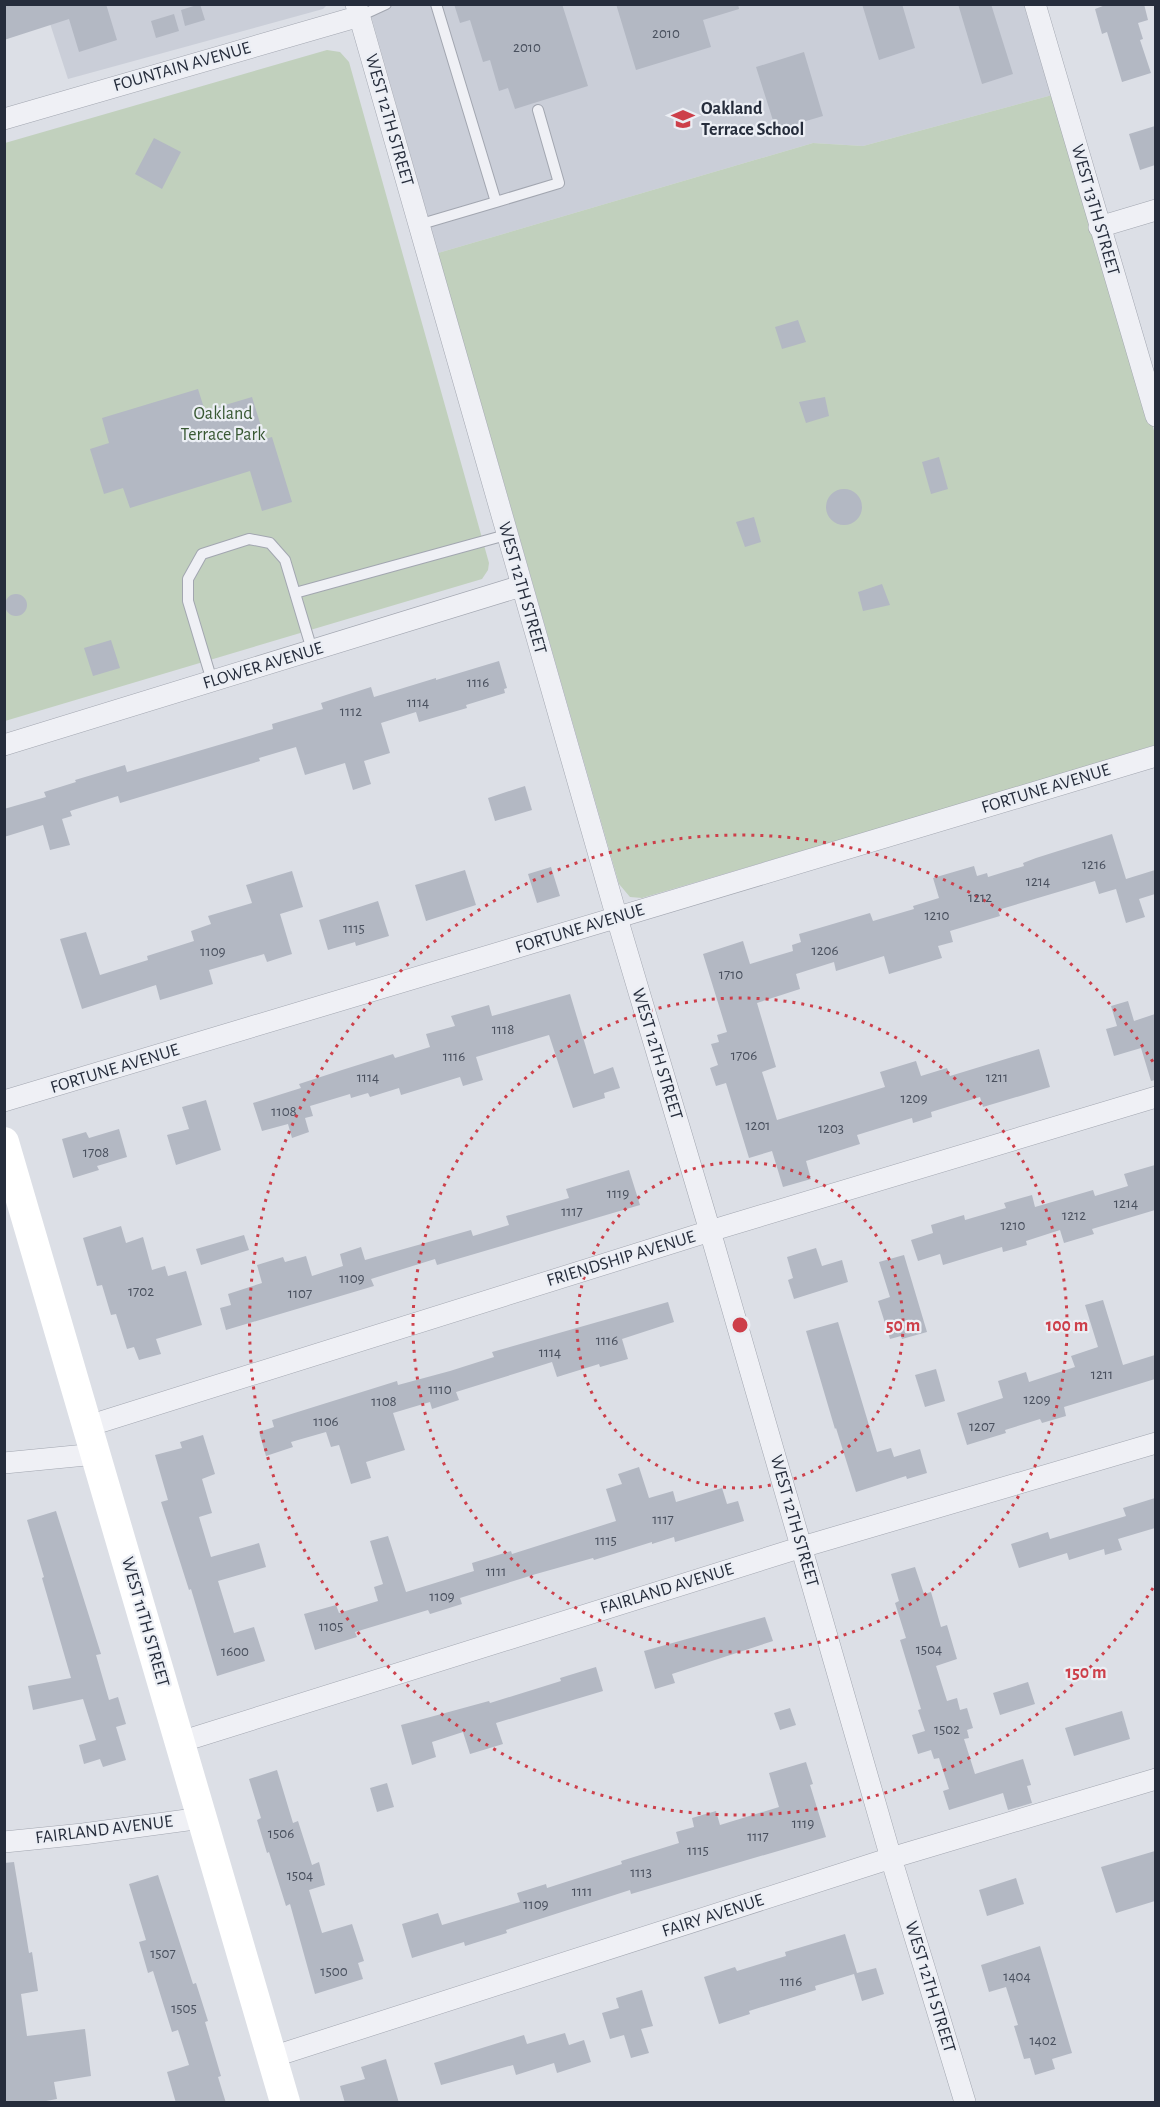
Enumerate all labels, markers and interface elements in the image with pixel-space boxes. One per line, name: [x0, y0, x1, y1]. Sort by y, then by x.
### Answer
house number: 2010: [652, 26, 680, 41]
street label: FOUNTAIN AVENUE: [111, 39, 253, 95]
house number: 2010: [513, 40, 541, 55]
street label: WEST 12TH STREET: [362, 52, 417, 188]
place label: Oakland Terrace School: [701, 100, 804, 139]
school or university icon: Oakland Terrace School: [670, 106, 696, 132]
street label: WEST 13TH STREET: [1068, 142, 1122, 278]
park label: Oakland Terrace Park: [181, 405, 266, 444]
street label: WEST 12TH STREET: [495, 520, 550, 656]
street label: FLOWER AVENUE: [201, 639, 326, 693]
house number: 1116: [467, 675, 489, 690]
house number: 1114: [407, 695, 429, 710]
house number: 1112: [340, 704, 362, 719]
street label: FORTUNE AVENUE: [979, 761, 1113, 817]
house number: 1216: [1082, 857, 1106, 872]
house number: 1214: [1026, 874, 1050, 889]
house number: 1212: [968, 890, 992, 905]
street label: FORTUNE AVENUE: [513, 901, 647, 957]
house number: 1210: [924, 908, 950, 923]
house number: 1115: [343, 921, 365, 936]
house number: 1206: [812, 943, 838, 958]
house number: 1109: [200, 944, 226, 959]
house number: 1710: [719, 967, 743, 982]
street label: WEST 12TH STREET: [628, 986, 686, 1122]
house number: 1118: [492, 1022, 514, 1037]
street label: FORTUNE AVENUE: [48, 1041, 182, 1097]
house number: 1706: [731, 1048, 757, 1063]
house number: 1116: [443, 1049, 465, 1064]
house number: 1114: [357, 1070, 379, 1085]
house number: 1211: [986, 1070, 1008, 1085]
house number: 1209: [901, 1091, 927, 1106]
house number: 1108: [271, 1104, 297, 1119]
house number: 1201: [745, 1118, 771, 1133]
house number: 1203: [818, 1121, 844, 1136]
house number: 1708: [83, 1145, 109, 1160]
house number: 1119: [607, 1186, 629, 1201]
house number: 1214: [1114, 1196, 1138, 1211]
house number: 1117: [561, 1204, 583, 1219]
house number: 1212: [1062, 1208, 1086, 1223]
house number: 1210: [1000, 1218, 1026, 1233]
street label: FRIENDSHIP AVENUE: [545, 1228, 698, 1290]
house number: 1109: [339, 1271, 365, 1286]
house number: 1702: [128, 1284, 154, 1299]
house number: 1107: [288, 1286, 312, 1301]
centre of rings: [730, 1315, 750, 1335]
text: 50 m: [886, 1317, 920, 1335]
text: 100 m: [1046, 1317, 1088, 1335]
house number: 1116: [596, 1333, 618, 1348]
house number: 1114: [539, 1345, 561, 1360]
house number: 1211: [1091, 1367, 1113, 1382]
house number: 1110: [428, 1382, 452, 1397]
house number: 1209: [1024, 1392, 1050, 1407]
house number: 1108: [371, 1394, 397, 1409]
house number: 1106: [313, 1414, 339, 1429]
house number: 1207: [969, 1419, 995, 1434]
street label: WEST 12TH STREET: [767, 1453, 822, 1589]
house number: 1117: [652, 1512, 674, 1527]
house number: 1115: [595, 1533, 617, 1548]
street label: WEST 11TH STREET: [118, 1555, 172, 1689]
street label: FAIRLAND AVENUE: [598, 1560, 736, 1618]
house number: 1111: [486, 1564, 506, 1579]
house number: 1109: [429, 1589, 455, 1604]
house number: 1105: [319, 1619, 343, 1634]
house number: 1504: [916, 1642, 942, 1657]
house number: 1600: [221, 1644, 249, 1659]
text: 150 m: [1066, 1664, 1106, 1682]
house number: 1502: [934, 1722, 960, 1737]
street label: FAIRLAND AVENUE: [34, 1813, 174, 1847]
house number: 1119: [792, 1816, 814, 1831]
house number: 1506: [268, 1826, 294, 1841]
house number: 1117: [747, 1829, 769, 1844]
house number: 1115: [687, 1843, 709, 1858]
house number: 1113: [630, 1865, 652, 1880]
house number: 1504: [287, 1868, 313, 1883]
house number: 1111: [572, 1884, 592, 1899]
street label: FAIRY AVENUE: [660, 1891, 766, 1941]
house number: 1109: [523, 1897, 549, 1912]
street label: WEST 12TH STREET: [901, 1919, 959, 2055]
house number: 1507: [150, 1946, 176, 1961]
house number: 1500: [320, 1964, 348, 1979]
house number: 1404: [1003, 1969, 1031, 1984]
house number: 1116: [780, 1974, 802, 1989]
house number: 1505: [171, 2001, 197, 2016]
house number: 1402: [1029, 2033, 1057, 2048]

